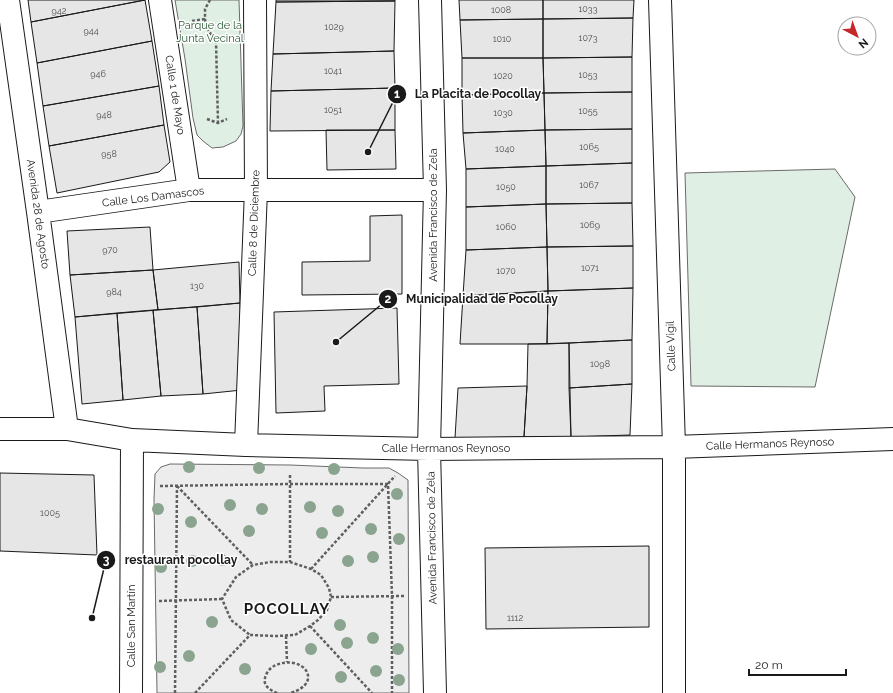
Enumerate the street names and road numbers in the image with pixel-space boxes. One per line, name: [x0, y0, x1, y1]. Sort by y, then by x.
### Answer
street label: Calle 1 de Mayo: [162, 54, 188, 136]
street label: Avenida Francisco de Zela: [427, 148, 440, 282]
street label: Avenida 28 de Agosto: [24, 158, 52, 270]
street label: Calle 8 de Diciembre: [246, 169, 262, 276]
street label: Calle Los Damascos: [101, 184, 205, 210]
street label: Calle Vigil: [664, 321, 678, 371]
street label: Calle Hermanos Reynoso: [706, 435, 835, 453]
street label: Calle Hermanos Reynoso: [382, 442, 511, 455]
street label: Avenida Francisco de Zela: [424, 471, 440, 605]
street label: Calle San Martín: [125, 585, 138, 667]

